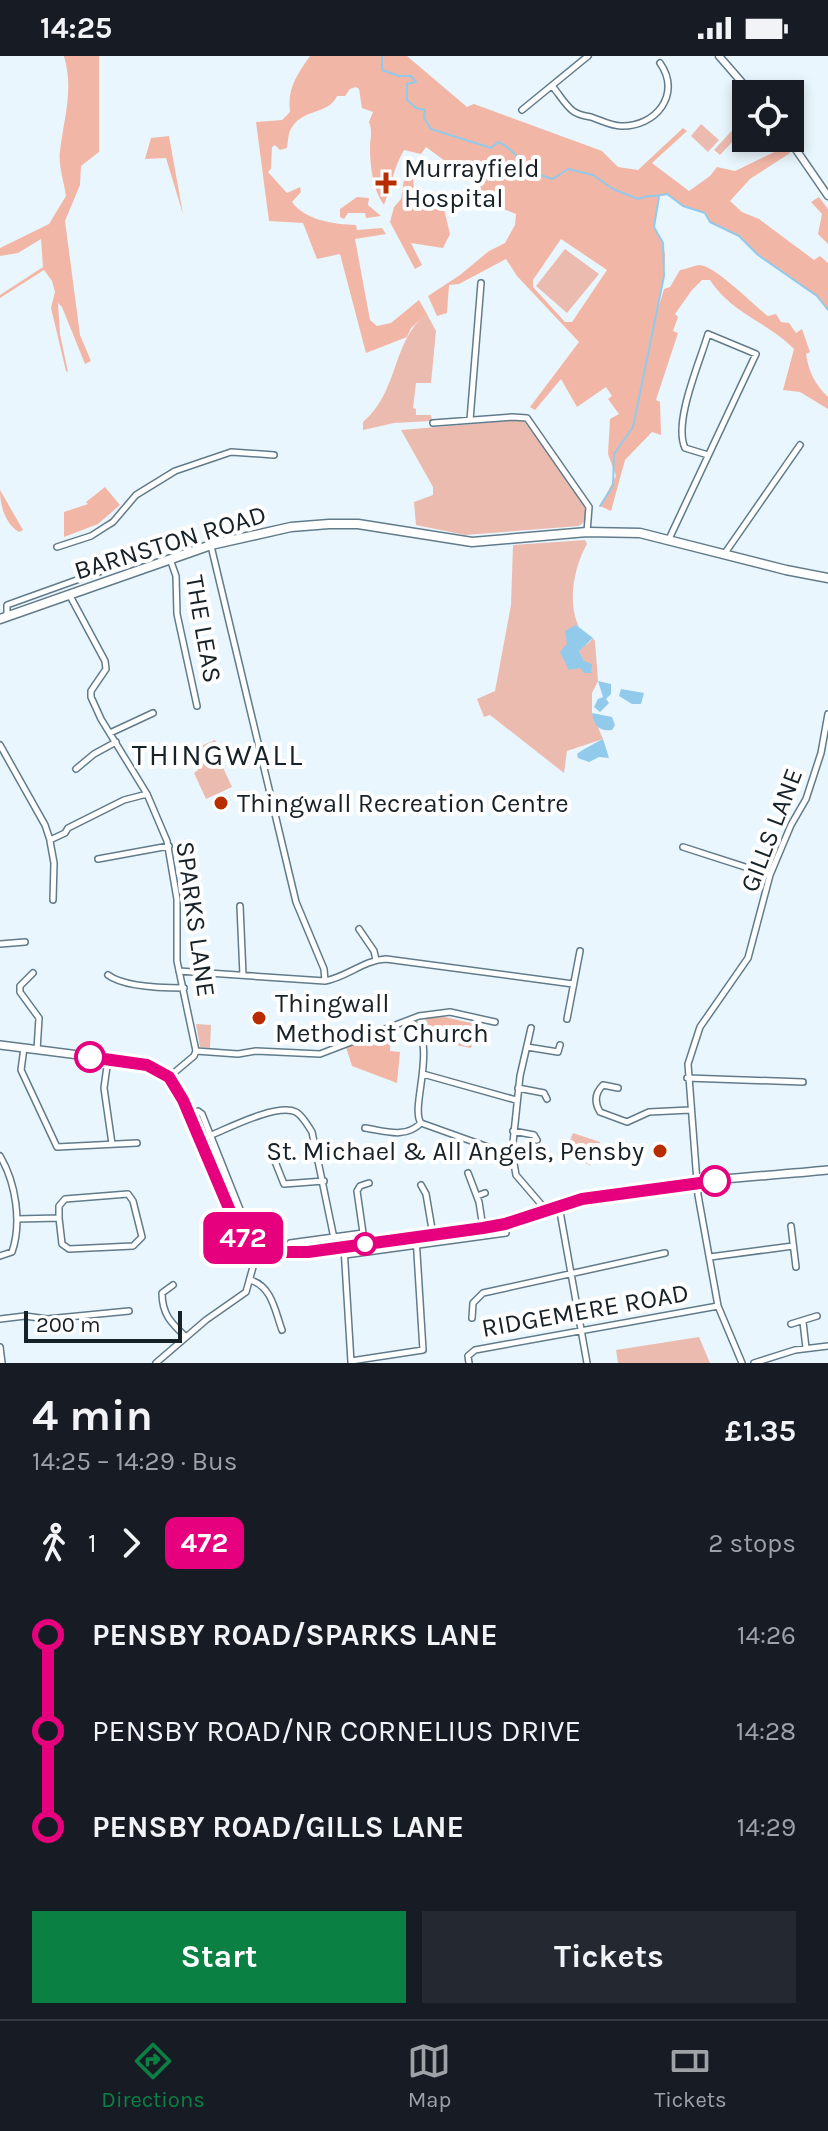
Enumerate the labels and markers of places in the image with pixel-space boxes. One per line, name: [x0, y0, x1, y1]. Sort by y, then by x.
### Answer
place label: Murrayfield Hospital: [404, 153, 540, 214]
marker: Murrayfield Hospital: [375, 172, 397, 194]
place label: Thingwall Recreation Centre: [237, 788, 569, 819]
marker: Thingwall Recreation Centre: [212, 794, 230, 812]
place label: Thingwall Methodist Church: [275, 988, 489, 1049]
marker: Thingwall Methodist Church: [250, 1009, 268, 1027]
unlabelled marker: [75, 1042, 105, 1072]
place label: St. Michael & All Angels, Pensby: [266, 1136, 644, 1167]
marker: St. Michael & All Angels, Pensby: [651, 1142, 669, 1160]
unlabelled marker: [700, 1166, 730, 1196]
unlabelled marker: [354, 1233, 376, 1255]

